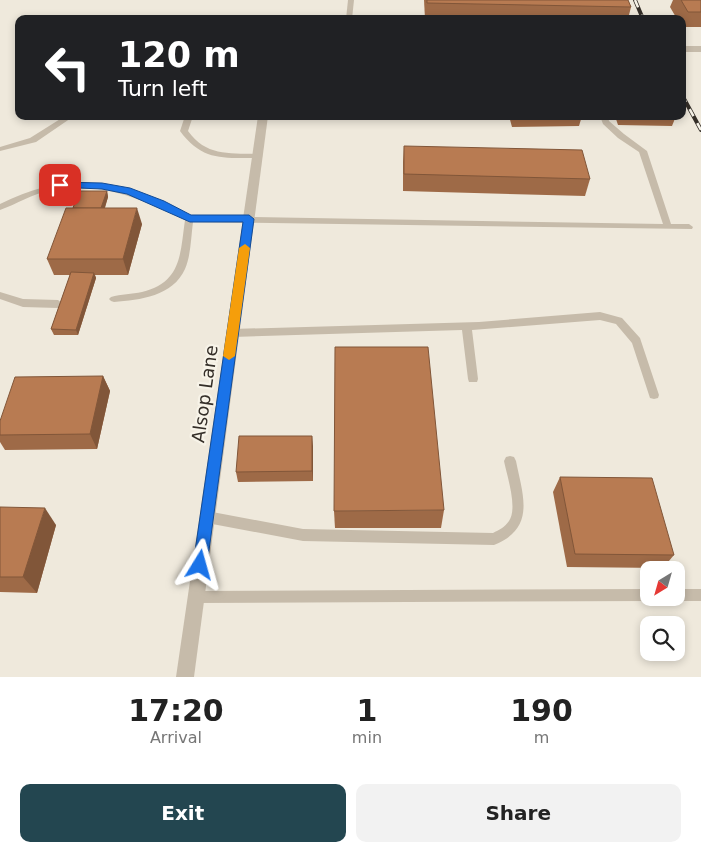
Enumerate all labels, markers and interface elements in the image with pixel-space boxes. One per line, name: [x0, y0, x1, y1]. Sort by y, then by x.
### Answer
icon: left: [35, 35, 100, 100]
text: 120 m: [118, 35, 240, 75]
text: Turn left: [118, 76, 207, 101]
pin: [39, 164, 81, 206]
icon: arrive: [46, 171, 74, 199]
street label: Alsop Lane: [187, 344, 222, 444]
position arrow: [173, 538, 225, 590]
north arrow: [640, 561, 685, 606]
map controls: [640, 561, 685, 661]
button: search: [640, 616, 685, 661]
text: 17:20: [128, 693, 224, 728]
text: 1: [356, 693, 377, 728]
text: 190: [510, 693, 573, 728]
text: Arrival: [150, 728, 202, 747]
text: min: [352, 728, 382, 747]
text: m: [534, 728, 549, 747]
button: Exit: [20, 784, 346, 842]
button: Share: [356, 784, 681, 842]

